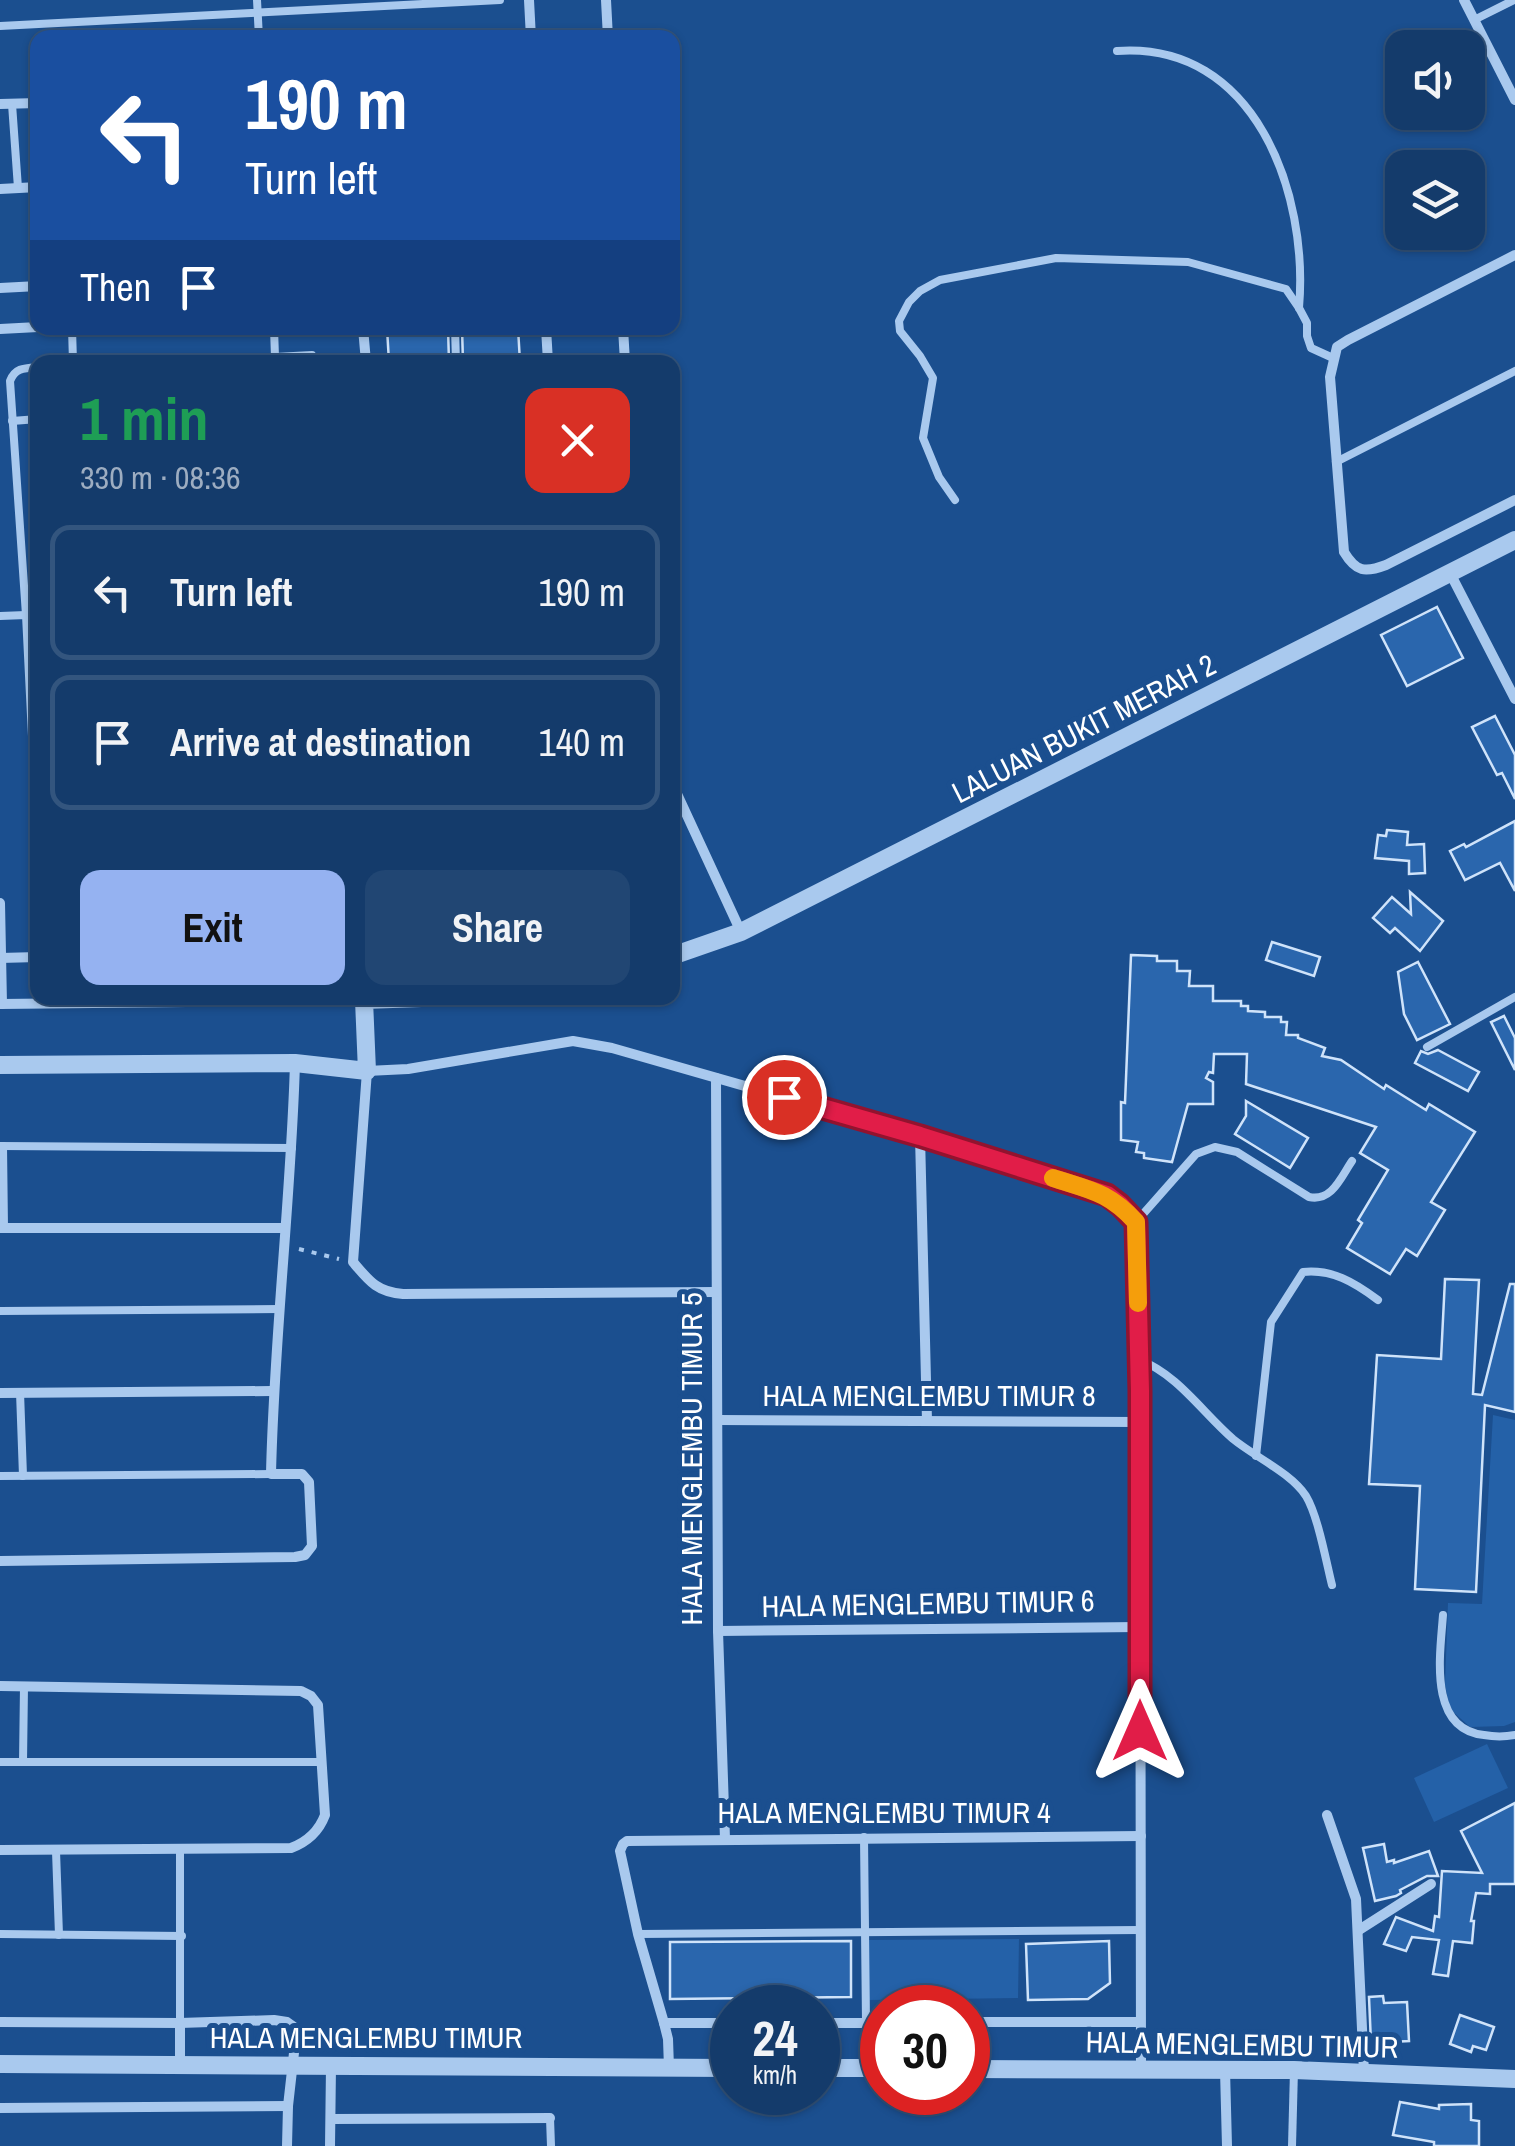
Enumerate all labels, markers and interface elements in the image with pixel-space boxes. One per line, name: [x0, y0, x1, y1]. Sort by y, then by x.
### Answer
map controls: [1385, 30, 1485, 250]
button: sound: [1385, 30, 1485, 130]
text: 190 m: [245, 57, 408, 151]
icon: left: [80, 70, 210, 200]
text: Turn left: [245, 147, 377, 208]
button: layers: [1385, 150, 1485, 250]
icon: arrive: [171, 260, 226, 315]
text: Then: [80, 262, 151, 313]
text: 1 min: [80, 378, 209, 459]
button: close: [525, 388, 630, 493]
text: 330 m · 08:36: [80, 456, 240, 499]
icon: left: [85, 565, 140, 620]
text: Turn left: [170, 567, 292, 618]
text: 190 m: [538, 567, 625, 618]
street label: LALUAN BUKIT MERAH 2: [945, 644, 1222, 812]
icon: arrive: [85, 715, 140, 770]
text: Arrive at destination: [170, 717, 471, 768]
text: 140 m: [538, 717, 625, 768]
button: Exit: [80, 870, 345, 985]
button: Share: [365, 870, 630, 985]
pin: [742, 1055, 827, 1140]
icon: arrive: [757, 1070, 812, 1125]
street label: HALA MENGLEMBU TIMUR 5: [671, 1292, 711, 1626]
street label: HALA MENGLEMBU TIMUR 8: [762, 1375, 1096, 1415]
street label: HALA MENGLEMBU TIMUR 6: [761, 1580, 1095, 1626]
position arrow: [1088, 1679, 1192, 1783]
street label: HALA MENGLEMBU TIMUR 4: [717, 1792, 1051, 1832]
speed limit sign: 30: [860, 1985, 990, 2115]
text: 24: [752, 2004, 798, 2072]
street label: HALA MENGLEMBU TIMUR: [210, 2017, 523, 2057]
street label: HALA MENGLEMBU TIMUR: [1085, 2021, 1399, 2067]
text: km/h: [753, 2058, 797, 2092]

